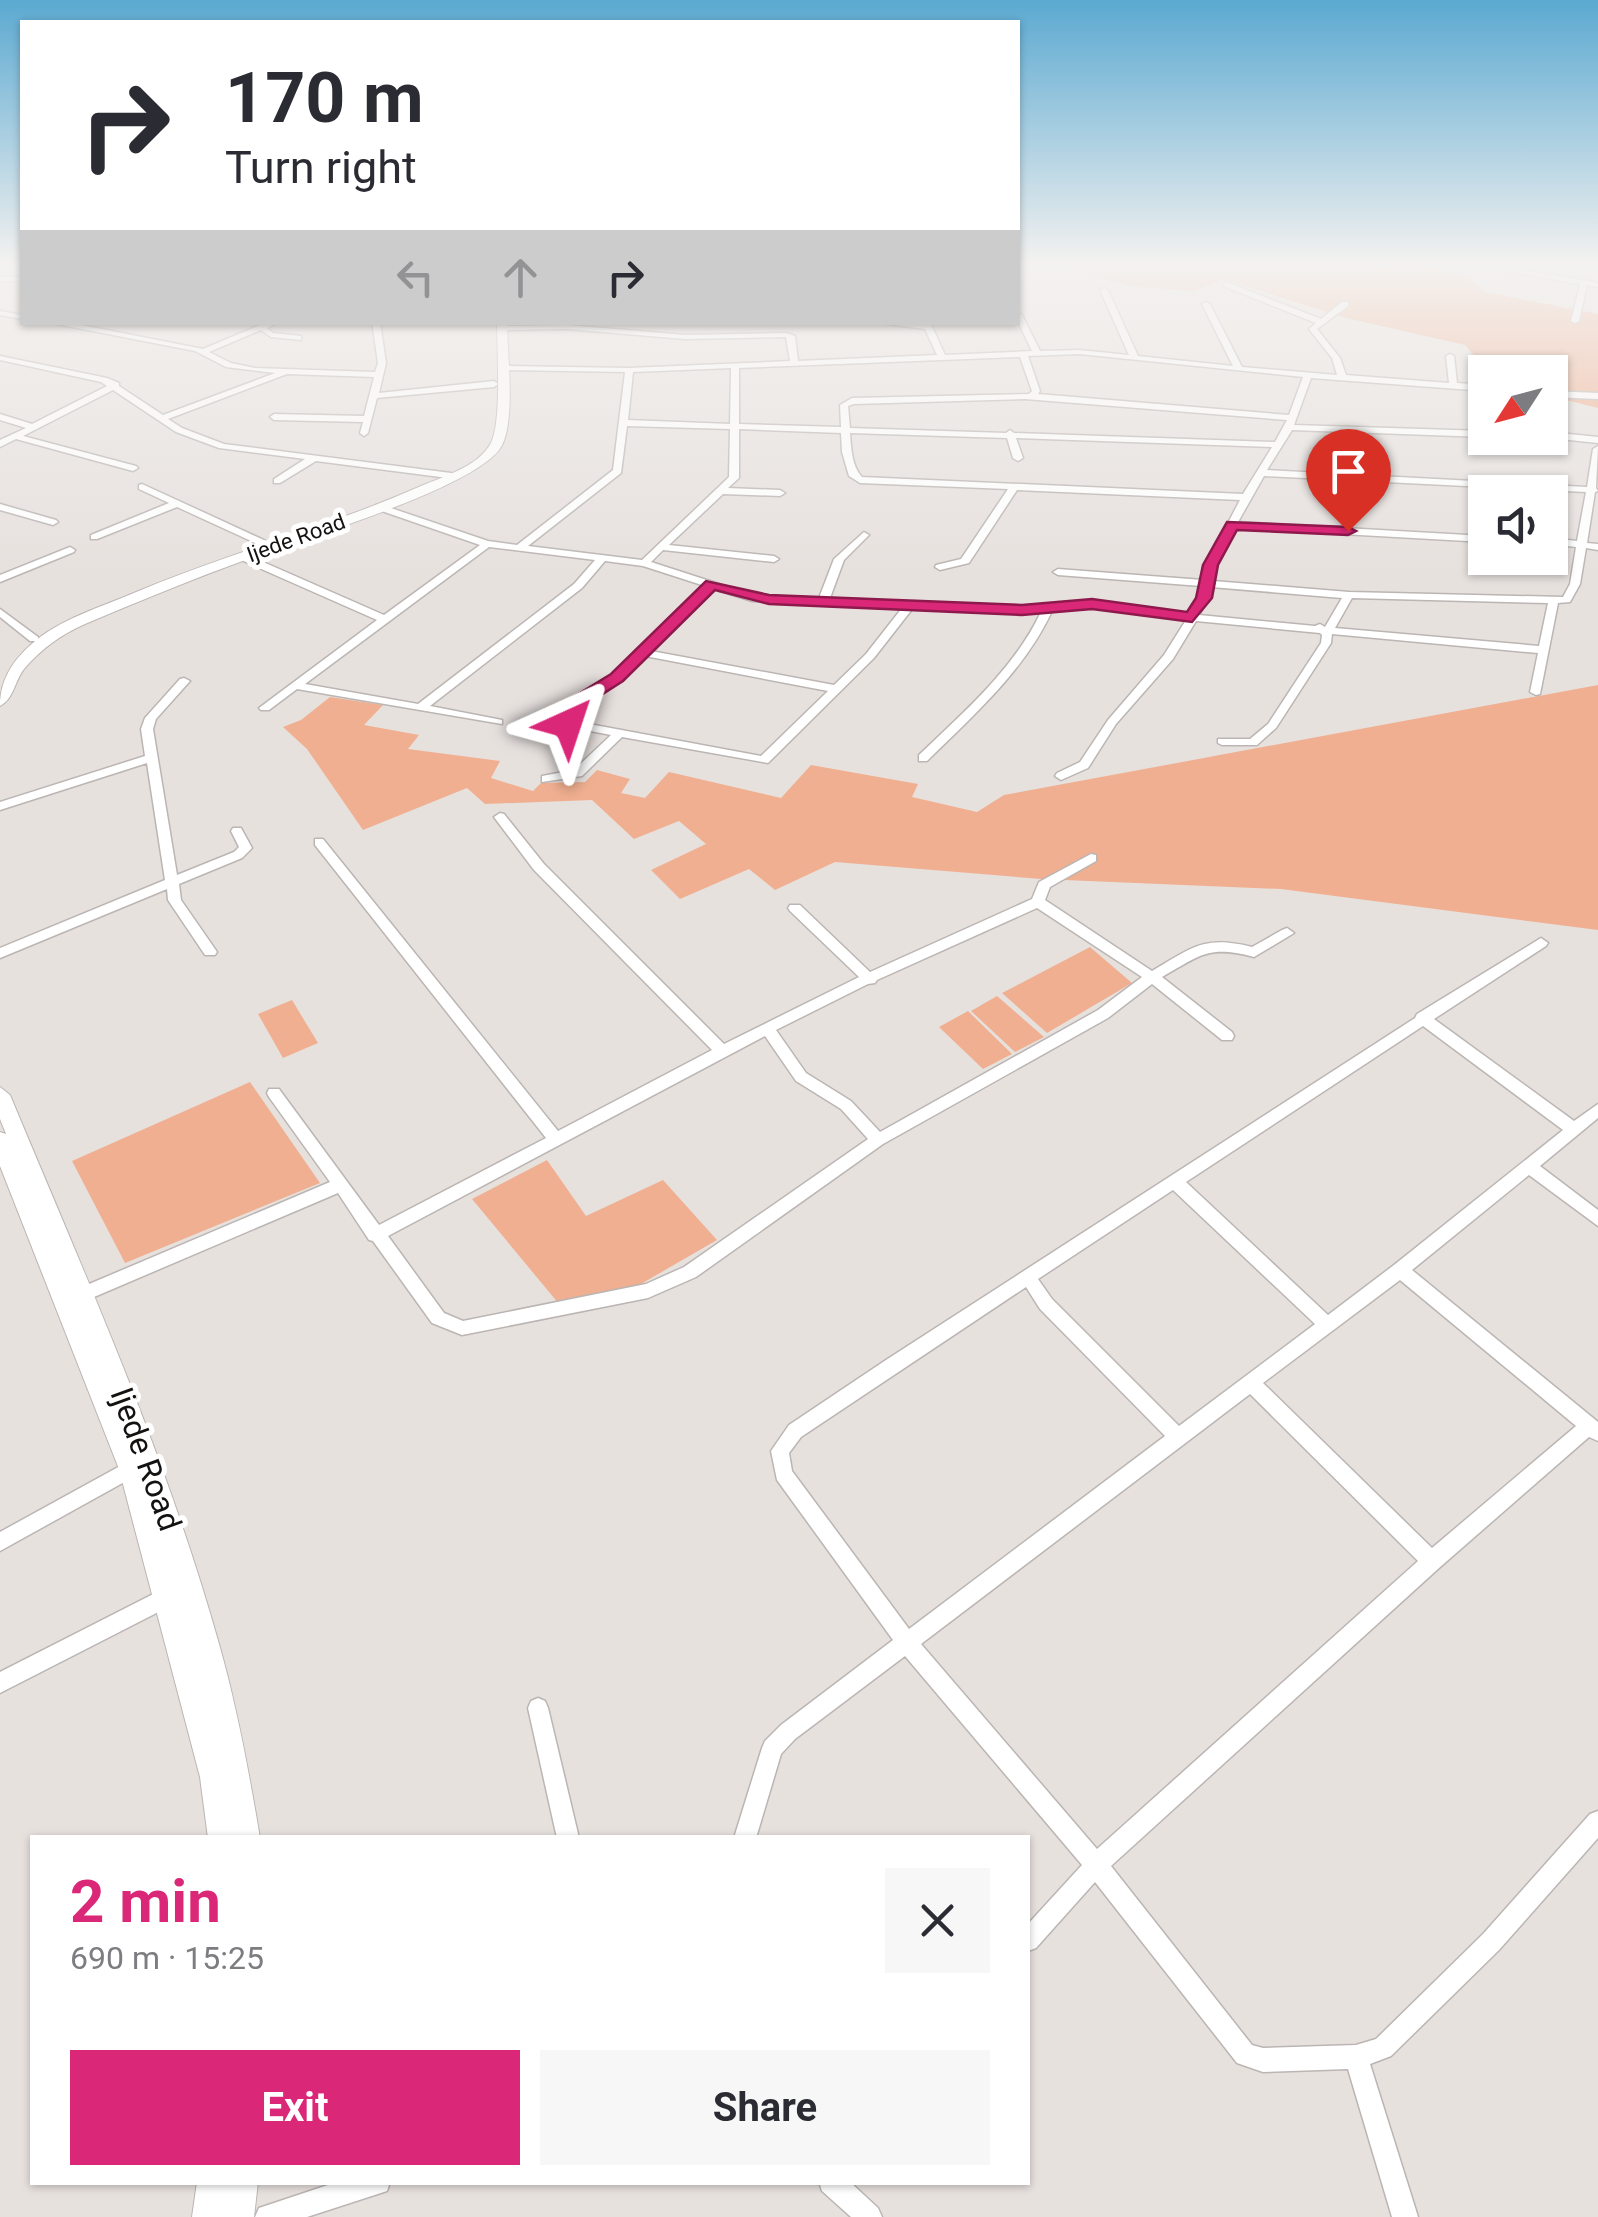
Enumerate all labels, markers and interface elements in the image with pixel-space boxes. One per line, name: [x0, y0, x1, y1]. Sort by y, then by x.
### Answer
text: 170 m: [225, 57, 424, 139]
icon: right: [60, 60, 190, 190]
text: Turn right: [225, 141, 417, 194]
icon: left: [388, 250, 443, 305]
icon: ahead: [493, 250, 548, 305]
icon: right: [598, 250, 653, 305]
north arrow: [1468, 355, 1568, 455]
map controls: [1468, 355, 1568, 575]
pin: [1306, 429, 1391, 532]
icon: arrive: [1321, 444, 1376, 499]
button: sound: [1468, 475, 1568, 575]
street label: Ijede Road: [243, 509, 349, 567]
position arrow: [516, 672, 620, 776]
street label: Ijede Road: [103, 1382, 189, 1536]
text: 2 min: [70, 1866, 221, 1937]
button: close: [885, 1868, 990, 1973]
text: 690 m · 15:25: [70, 1939, 264, 1977]
button: Exit: [70, 2050, 520, 2165]
button: Share: [540, 2050, 990, 2165]

